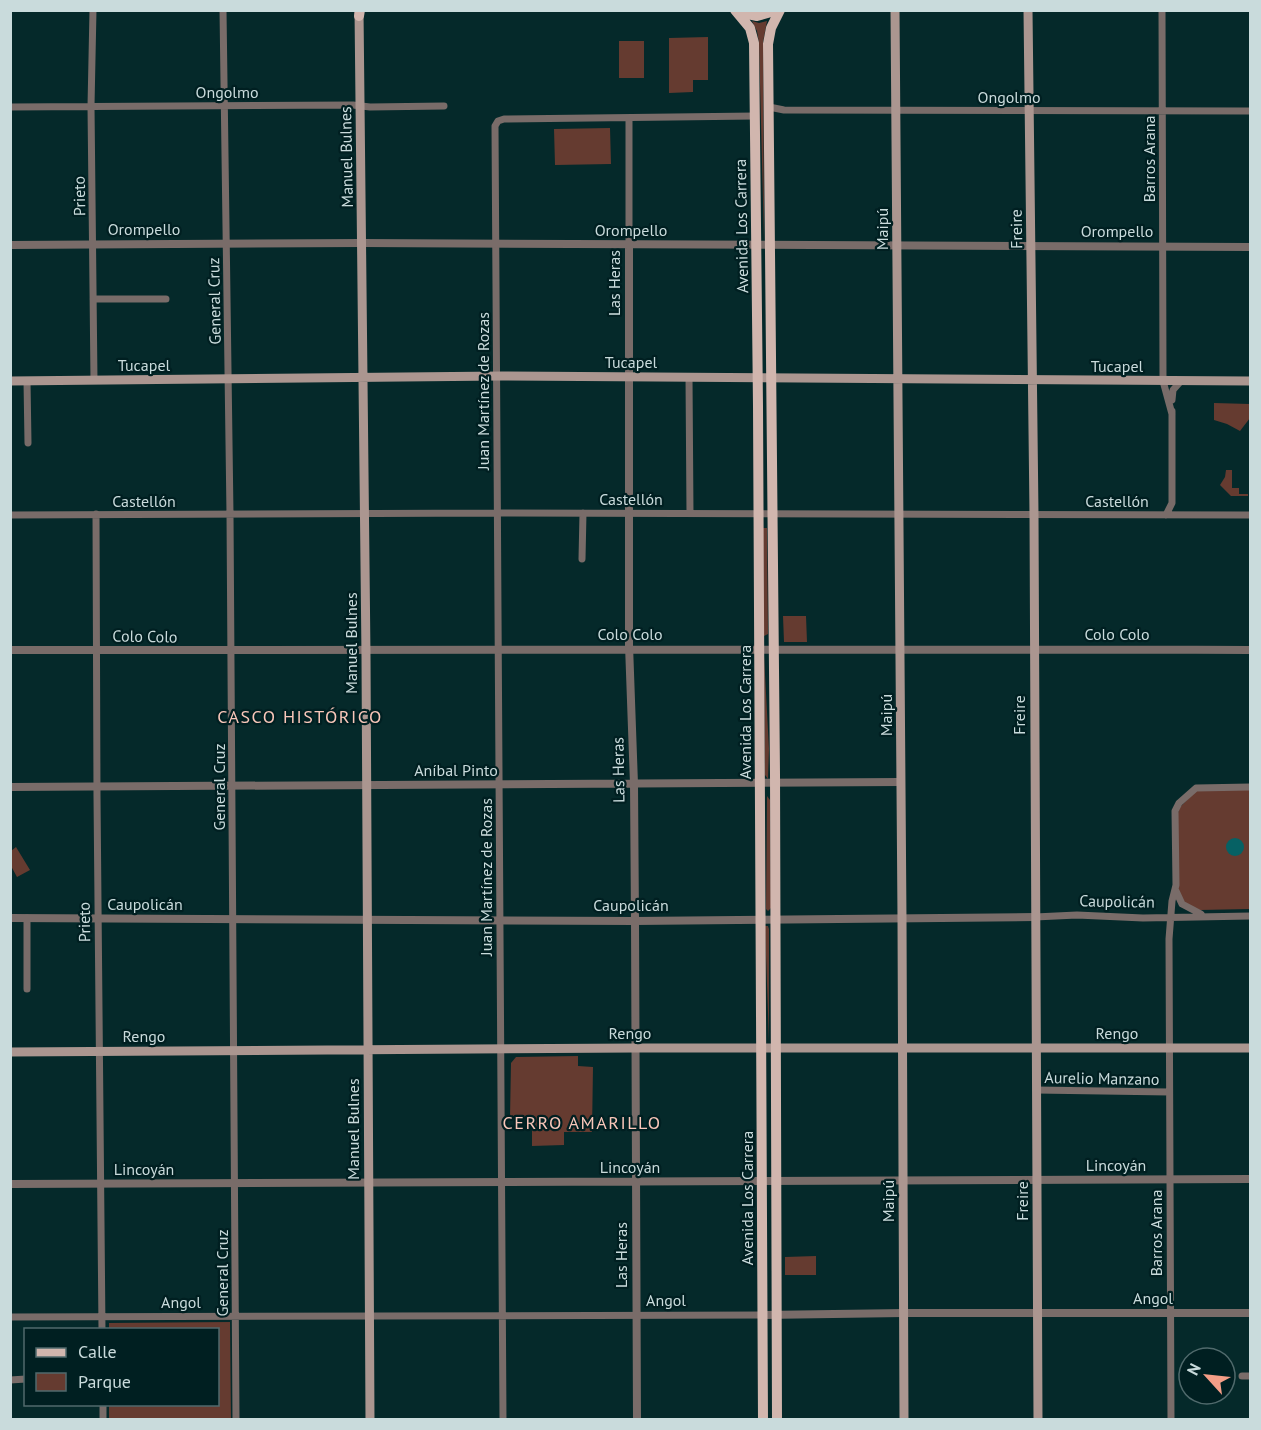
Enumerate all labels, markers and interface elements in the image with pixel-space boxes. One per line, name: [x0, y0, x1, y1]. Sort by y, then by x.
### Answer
street label: Ongolmo: [195, 82, 259, 102]
street label: Ongolmo: [977, 87, 1041, 107]
street label: Manuel Bulnes: [335, 106, 357, 208]
street label: Barros Arana: [1139, 116, 1159, 202]
street label: Avenida Los Carrera: [730, 159, 752, 293]
street label: Prieto: [69, 176, 89, 216]
street label: Maipú: [872, 208, 892, 250]
street label: Freire: [1006, 209, 1026, 249]
street label: Orompello: [108, 219, 180, 239]
street label: Orompello: [595, 220, 667, 240]
street label: Orompello: [1081, 221, 1153, 241]
street label: Las Heras: [604, 250, 624, 316]
street label: General Cruz: [203, 257, 225, 345]
street label: Juan Martínez de Rozas: [473, 312, 493, 471]
street label: Tucapel: [605, 352, 658, 372]
street label: Tucapel: [118, 355, 171, 375]
street label: Tucapel: [1091, 356, 1144, 376]
street label: Castellón: [599, 489, 663, 509]
street label: Castellón: [112, 491, 176, 511]
street label: Castellón: [1085, 491, 1149, 511]
street label: Manuel Bulnes: [341, 592, 361, 694]
street label: Colo Colo: [597, 624, 663, 644]
street label: Colo Colo: [1084, 624, 1150, 644]
street label: Colo Colo: [112, 625, 178, 647]
street label: Avenida Los Carrera: [735, 645, 755, 779]
street label: Maipú: [876, 694, 896, 736]
street label: Freire: [1009, 695, 1029, 735]
district label: CASCO HISTÓRICO: [217, 705, 383, 728]
street label: Las Heras: [607, 737, 629, 803]
street label: General Cruz: [209, 743, 229, 831]
street label: Aníbal Pinto: [414, 760, 498, 780]
street label: Juan Martínez de Rozas: [476, 798, 496, 957]
street label: Caupolicán: [1079, 890, 1155, 912]
street label: Caupolicán: [107, 894, 183, 914]
street label: Caupolicán: [593, 895, 669, 915]
street label: Prieto: [74, 902, 94, 942]
street label: Rengo: [609, 1023, 651, 1043]
street label: Rengo: [1096, 1023, 1138, 1043]
street label: Rengo: [123, 1026, 165, 1046]
street label: Aurelio Manzano: [1044, 1067, 1160, 1089]
street label: Manuel Bulnes: [343, 1078, 363, 1180]
district label: CERRO AMARILLO: [502, 1111, 662, 1134]
street label: Avenida Los Carrera: [737, 1131, 757, 1265]
street label: Lincoyán: [1086, 1155, 1146, 1175]
street label: Lincoyán: [600, 1157, 660, 1177]
street label: Lincoyán: [114, 1159, 174, 1179]
street label: Maipú: [878, 1180, 898, 1222]
street label: Freire: [1012, 1181, 1032, 1221]
street label: Barros Arana: [1146, 1190, 1166, 1276]
street label: Las Heras: [611, 1222, 631, 1288]
street label: General Cruz: [212, 1229, 232, 1317]
street label: Angol: [1133, 1288, 1173, 1308]
street label: Angol: [646, 1290, 686, 1310]
street label: Angol: [161, 1292, 201, 1312]
legend: [24, 1328, 219, 1406]
text: Calle: [78, 1340, 117, 1363]
north arrow: [1177, 1346, 1237, 1406]
text: N: [1182, 1360, 1205, 1378]
text: Parque: [78, 1370, 131, 1393]

